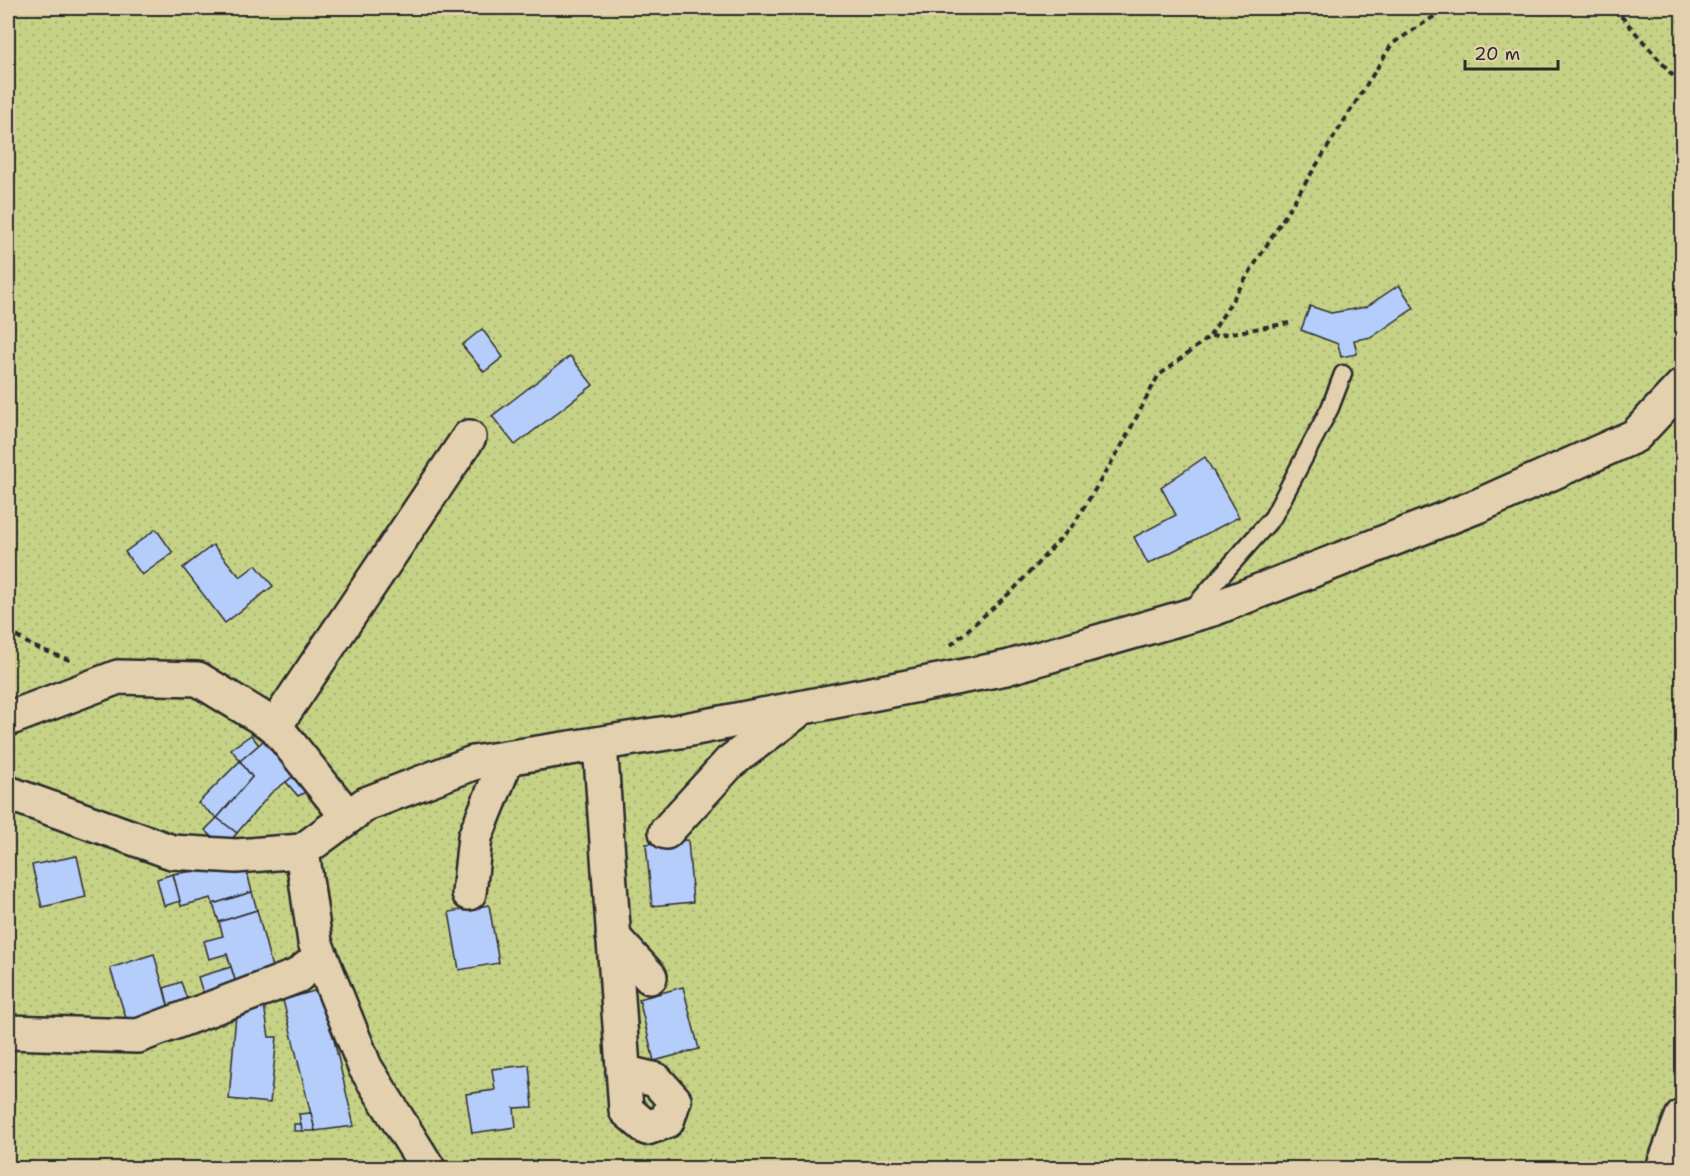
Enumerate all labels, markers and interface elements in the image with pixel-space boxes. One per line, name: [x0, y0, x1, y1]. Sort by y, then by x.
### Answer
scale bar: [1465, 33, 1558, 71]
text: 20 m: [1474, 42, 1520, 66]

